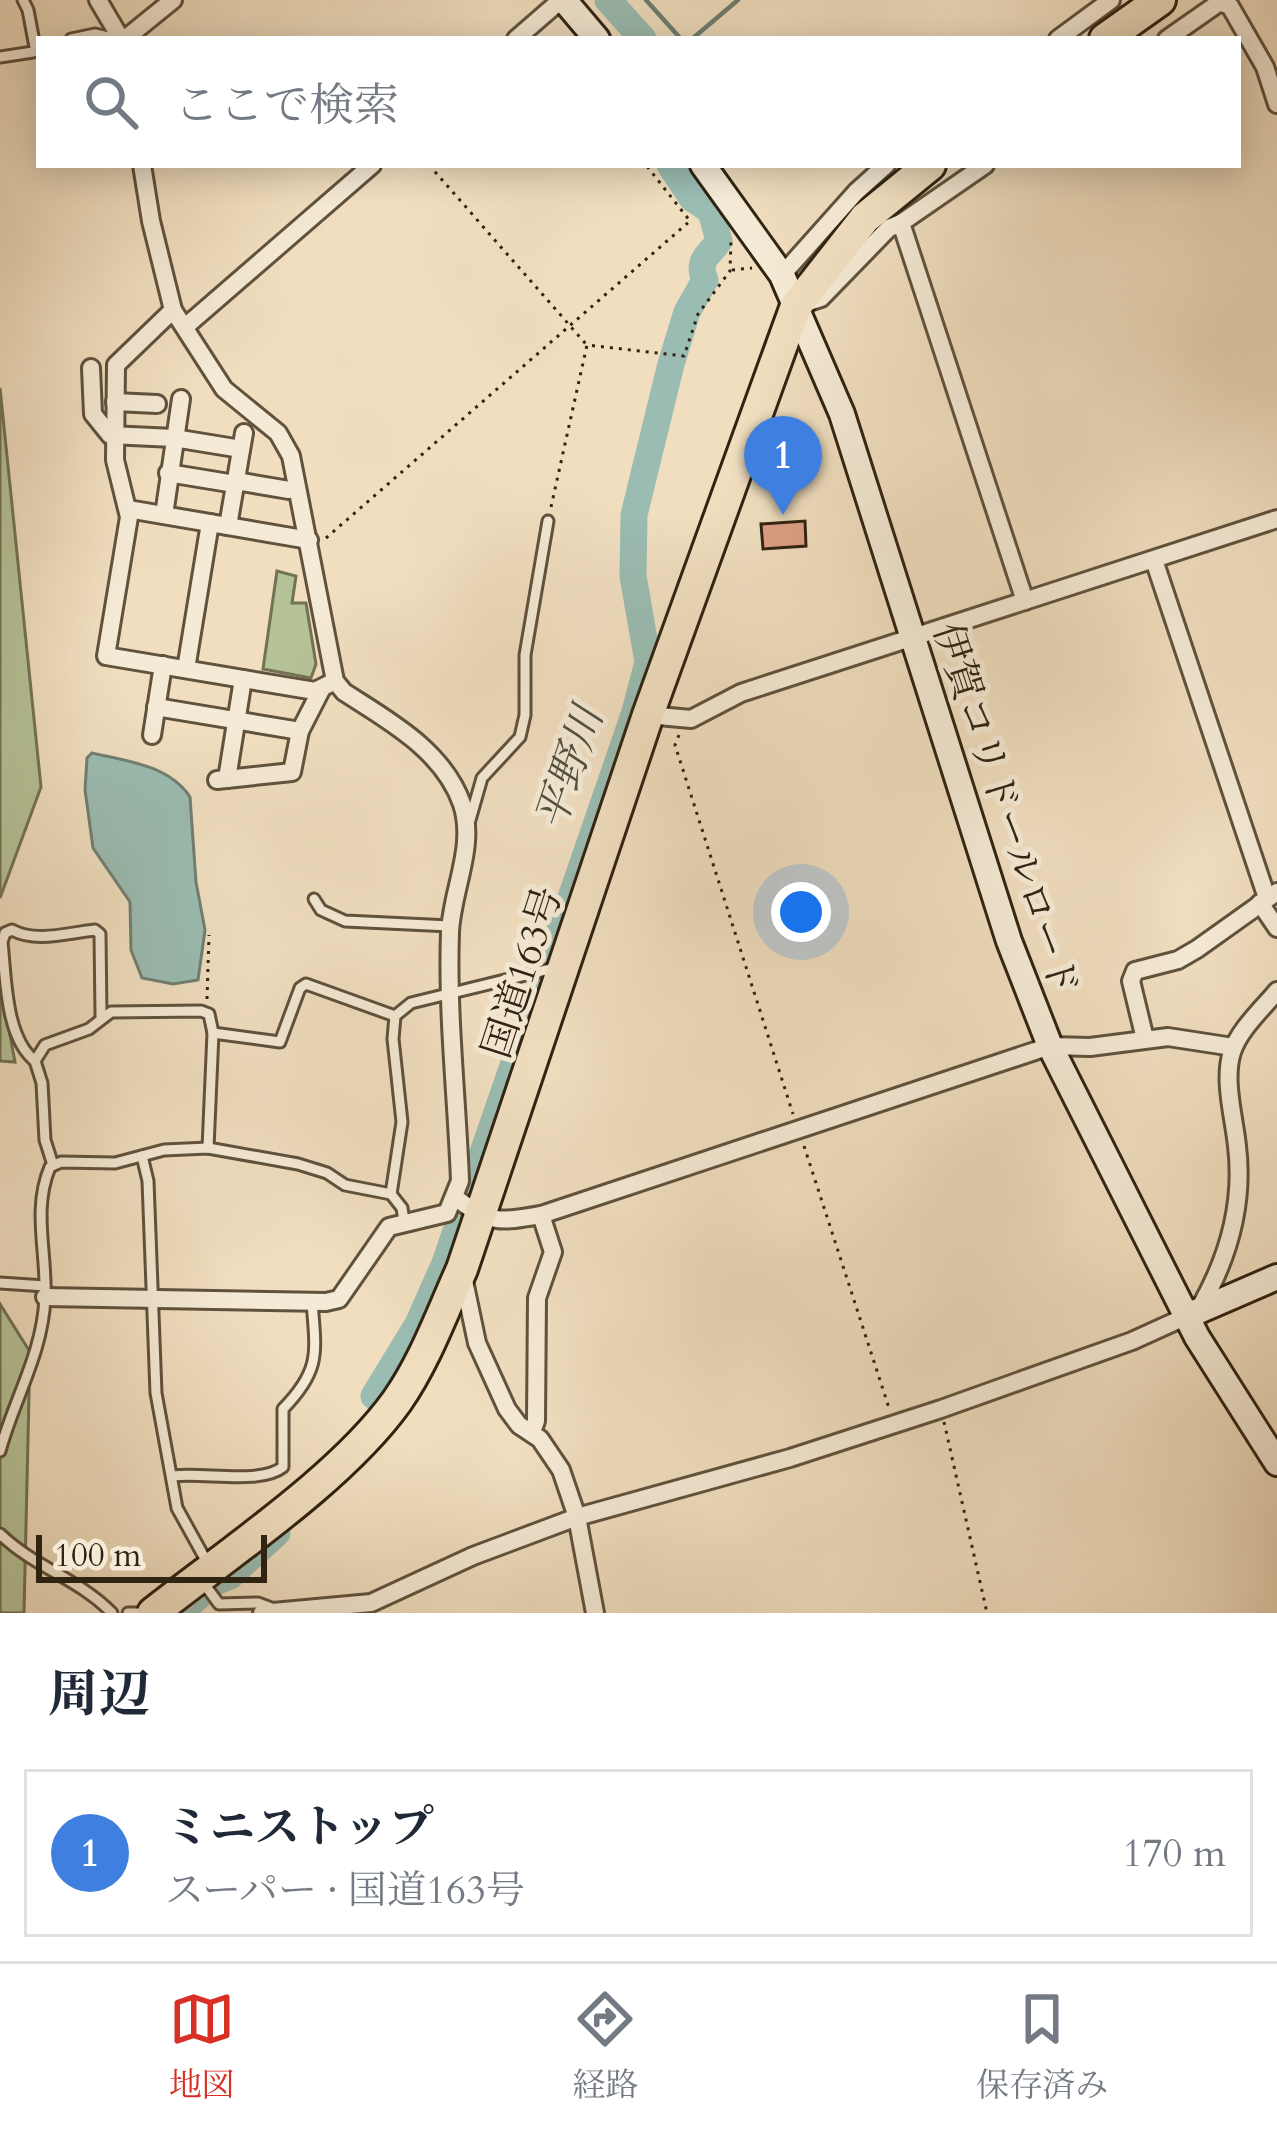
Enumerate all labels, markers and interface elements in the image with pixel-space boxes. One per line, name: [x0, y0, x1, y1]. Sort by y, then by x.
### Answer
search box: [36, 36, 1241, 168]
icon: search: [78, 69, 144, 135]
text: ここで検索: [174, 75, 399, 136]
pin: 1: [744, 416, 822, 515]
street label: 伊賀コリドールロード: [920, 616, 1091, 1003]
water label: 平野川: [522, 696, 618, 837]
street label: 国道163号: [470, 880, 575, 1065]
your location: [771, 882, 831, 942]
scale bar: [36, 1529, 267, 1582]
text: 100 m: [54, 1533, 141, 1578]
text: 周辺: [48, 1660, 150, 1730]
text: ミニストップ: [165, 1797, 434, 1858]
text: 1: [80, 1827, 100, 1880]
text: 170 m: [1123, 1827, 1226, 1880]
text: スーパー · 国道163号: [165, 1864, 525, 1917]
tab: 地図: [169, 1986, 235, 2108]
tab: 経路: [572, 1986, 638, 2108]
tab: 保存済み: [976, 1986, 1108, 2108]

